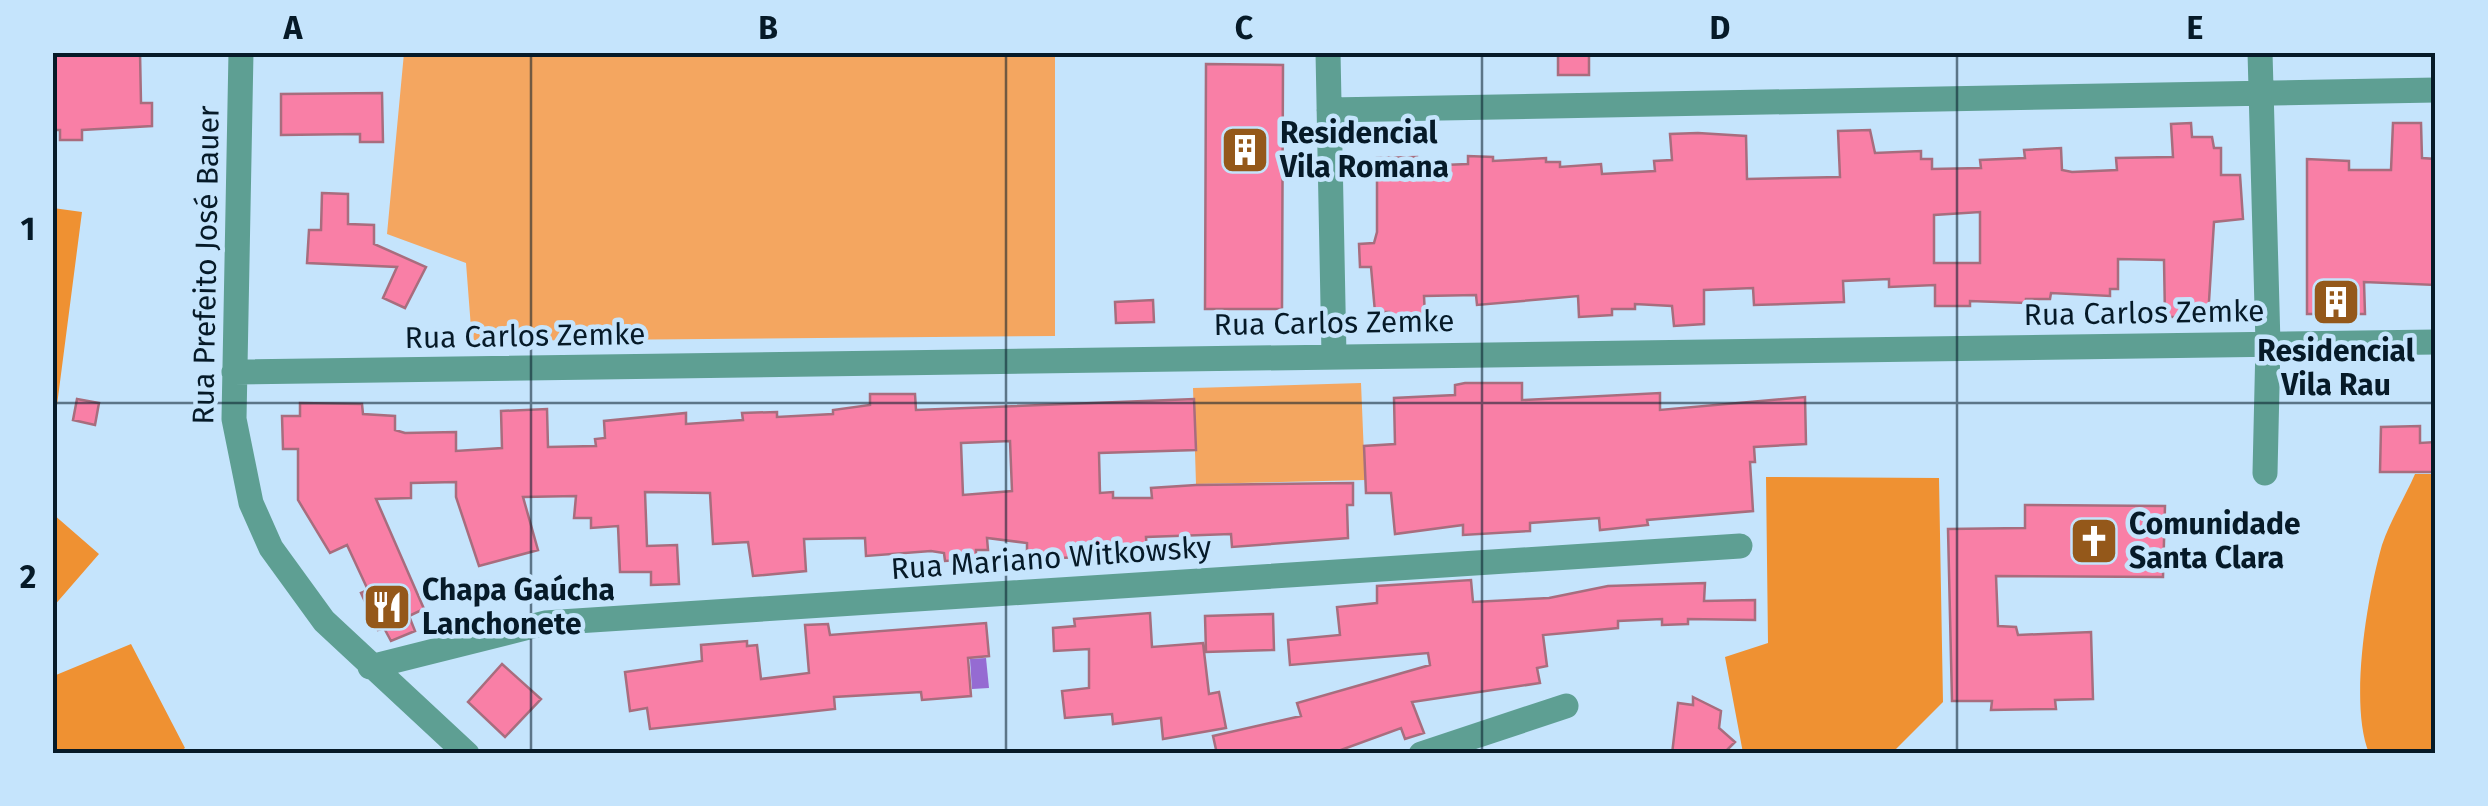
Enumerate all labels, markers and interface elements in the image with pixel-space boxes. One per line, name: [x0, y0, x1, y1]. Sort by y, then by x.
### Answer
text: A: [283, 9, 304, 47]
text: B: [758, 9, 778, 47]
text: C: [1235, 9, 1254, 47]
text: D: [1710, 9, 1730, 47]
text: E: [2187, 9, 2203, 47]
street label: Rua Prefeito José Bauer: [185, 105, 227, 425]
place label: Residencial Vila Romana: [1279, 115, 1449, 185]
building icon: Residencial Vila Romana: [1219, 124, 1271, 176]
text: 1: [21, 210, 35, 248]
building icon: Residencial Vila Rau: [2310, 276, 2362, 328]
street label: Rua Carlos Zemke: [2023, 293, 2265, 333]
street label: Rua Carlos Zemke: [1213, 303, 1455, 343]
street label: Rua Carlos Zemke: [404, 316, 646, 356]
place label: Residencial Vila Rau: [2257, 333, 2415, 403]
place label: Comunidade Santa Clara: [2129, 506, 2300, 576]
church icon: Comunidade Santa Clara: [2068, 515, 2120, 567]
street label: Rua Mariano Witkowsky: [889, 529, 1213, 587]
text: 2: [20, 558, 36, 596]
place label: Chapa Gaúcha Lanchonete: [422, 572, 615, 642]
restaurant icon: Chapa Gaúcha Lanchonete: [361, 581, 413, 633]

